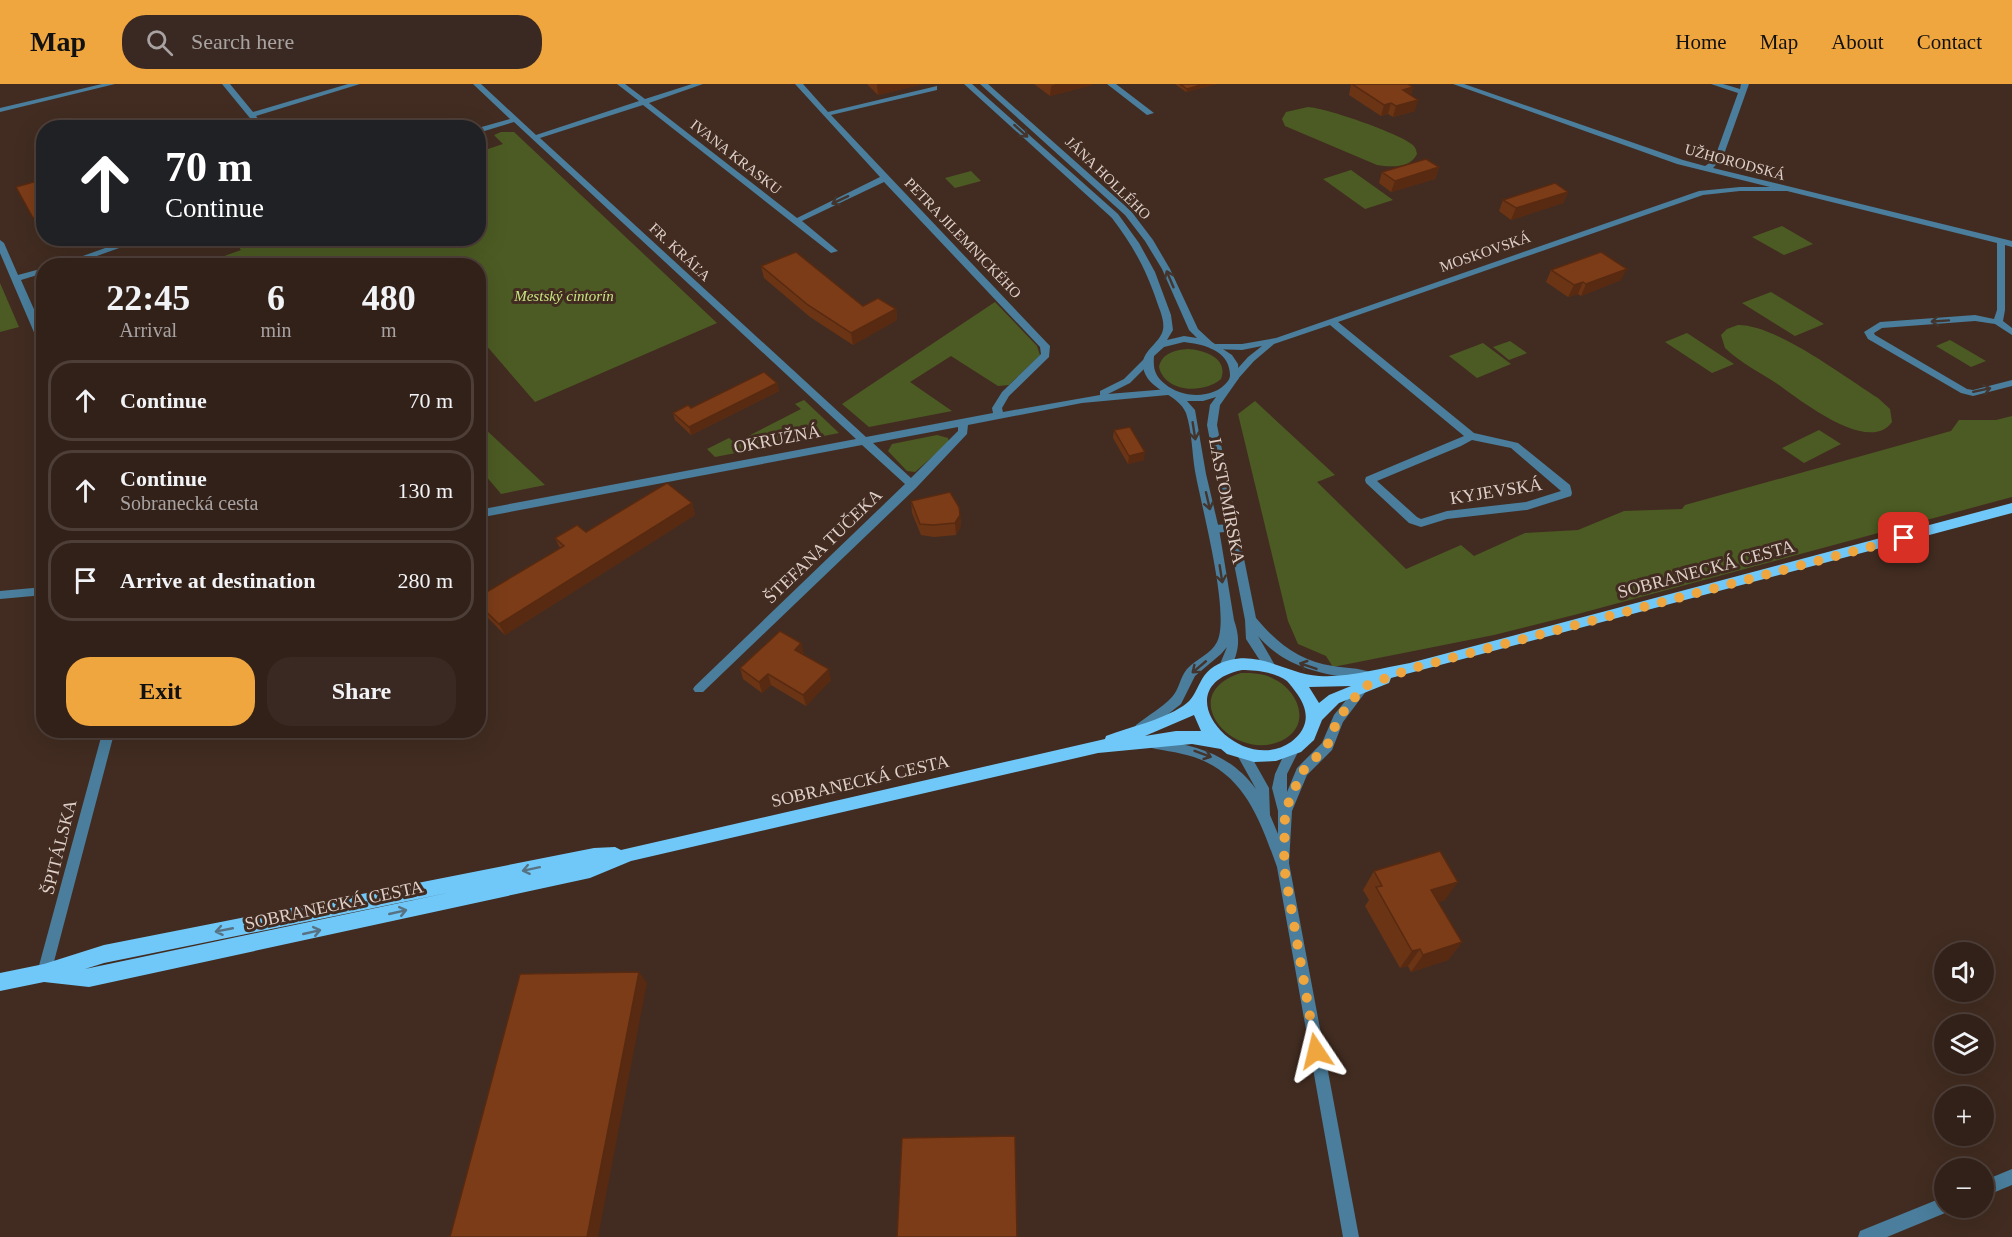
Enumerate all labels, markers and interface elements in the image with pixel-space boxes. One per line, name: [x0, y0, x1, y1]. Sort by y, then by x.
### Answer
search box: [122, 15, 542, 69]
text: Map: [30, 26, 86, 57]
icon: search: [143, 26, 176, 59]
text: Search here: [191, 29, 294, 54]
text: Home: [1675, 30, 1727, 54]
text: Map: [1760, 30, 1798, 54]
text: About: [1831, 30, 1884, 54]
text: Contact: [1917, 30, 1982, 54]
street label: IVANA KRASKU: [687, 117, 785, 198]
one-way arrow: [1013, 124, 1028, 138]
street label: JÁNA HOLLÉHO: [1062, 133, 1154, 223]
street label: UŽHORODSKÁ: [1683, 141, 1787, 183]
icon: ahead: [66, 144, 144, 222]
text: 70 m: [165, 144, 253, 190]
street label: PETRA JILEMNICKÉHO: [902, 175, 1025, 301]
text: Continue: [165, 193, 264, 223]
one-way arrow: [832, 194, 850, 206]
street label: FR. KRÁĽA: [646, 220, 714, 284]
street label: MOSKOVSKÁ: [1437, 229, 1533, 275]
one-way arrow: [1164, 270, 1175, 288]
text: 22:45: [106, 278, 190, 318]
text: 6: [267, 278, 285, 318]
text: 480: [362, 278, 416, 318]
park label: Mestský cintorín: [513, 288, 614, 304]
one-way arrow: [1931, 315, 1951, 326]
text: Arrival: [119, 319, 177, 341]
text: min: [260, 319, 292, 341]
text: m: [381, 319, 397, 341]
icon: ahead: [69, 384, 102, 417]
one-way arrow: [1972, 384, 1991, 395]
text: Continue: [120, 388, 207, 413]
text: 70 m: [408, 388, 453, 413]
street label: OKRUŽNÁ: [732, 420, 822, 457]
one-way arrow: [1188, 421, 1199, 441]
street label: LASTOMÍRSKA: [1205, 436, 1250, 566]
text: Continue: [120, 466, 207, 491]
street label: KYJEVSKÁ: [1448, 473, 1543, 508]
icon: ahead: [69, 474, 102, 507]
text: 130 m: [397, 478, 453, 503]
street label: ŠTEFANA TUČEKA: [759, 484, 886, 607]
one-way arrow: [1202, 491, 1214, 510]
text: Sobranecká cesta: [120, 492, 258, 514]
pin: [1878, 512, 1929, 563]
icon: arrive: [1887, 521, 1920, 554]
street label: SOBRANECKÁ CESTA: [1615, 535, 1797, 602]
icon: arrive: [69, 564, 102, 597]
one-way arrow: [1215, 564, 1226, 584]
text: Arrive at destination: [120, 568, 316, 593]
text: 280 m: [397, 568, 453, 593]
button: Exit: [66, 657, 255, 726]
button: Share: [267, 657, 456, 726]
one-way arrow: [1299, 659, 1318, 670]
one-way arrow: [1191, 661, 1207, 674]
one-way arrow: [1193, 749, 1212, 760]
street label: SOBRANECKÁ CESTA: [769, 750, 951, 811]
street label: ŠPITÁLSKA: [37, 797, 80, 896]
one-way arrow: [521, 864, 541, 875]
street label: SOBRANECKÁ CESTA: [243, 875, 425, 934]
one-way arrow: [389, 906, 408, 918]
one-way arrow: [215, 925, 234, 936]
one-way arrow: [301, 926, 321, 937]
map controls: [1934, 942, 1994, 1218]
button: sound: [1934, 942, 1994, 1002]
button: layers: [1934, 1014, 1994, 1074]
position arrow: [1284, 1019, 1348, 1083]
button: +: [1934, 1086, 1994, 1146]
button: −: [1934, 1158, 1994, 1218]

